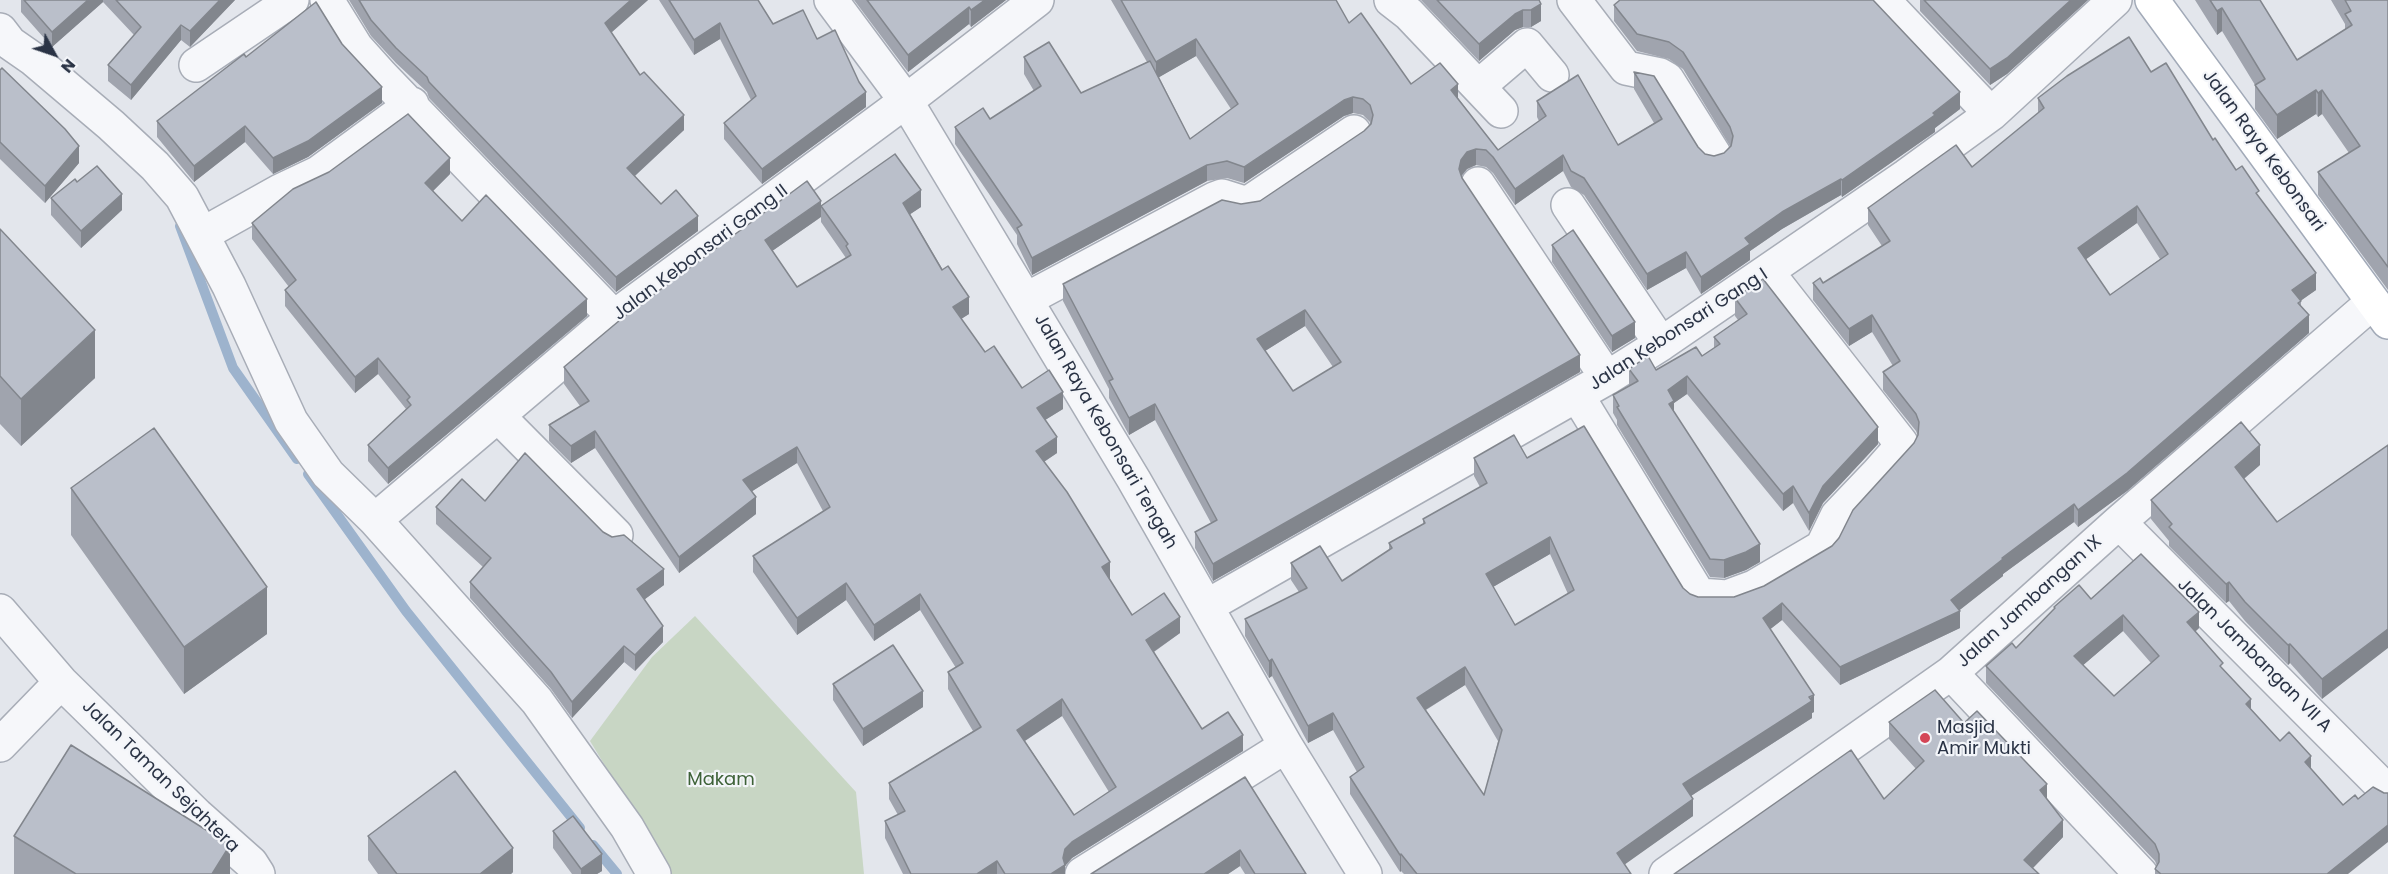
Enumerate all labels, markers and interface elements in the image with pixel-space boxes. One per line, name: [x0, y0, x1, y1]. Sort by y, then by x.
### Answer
north arrow: [24, 24, 84, 84]
text: N: [55, 54, 81, 78]
street label: Jalan Raya Kebonsari: [2197, 66, 2329, 236]
street label: Jalan Kebonsari Gang II: [610, 180, 792, 326]
street label: Jalan Kebonsari Gang I: [1586, 264, 1772, 396]
street label: Jalan Raya Kebonsari Tengah: [1029, 311, 1181, 553]
street label: Jalan Jambangan IX: [1953, 531, 2107, 673]
street label: Jalan Jambangan VII A: [2172, 574, 2336, 738]
street label: Jalan Taman Sejahtera: [77, 696, 243, 858]
place label: Masjid Amir Mukti: [1937, 717, 2031, 760]
marker: Masjid Amir Mukti: [1918, 731, 1932, 745]
park label: Makam: [687, 769, 755, 791]

